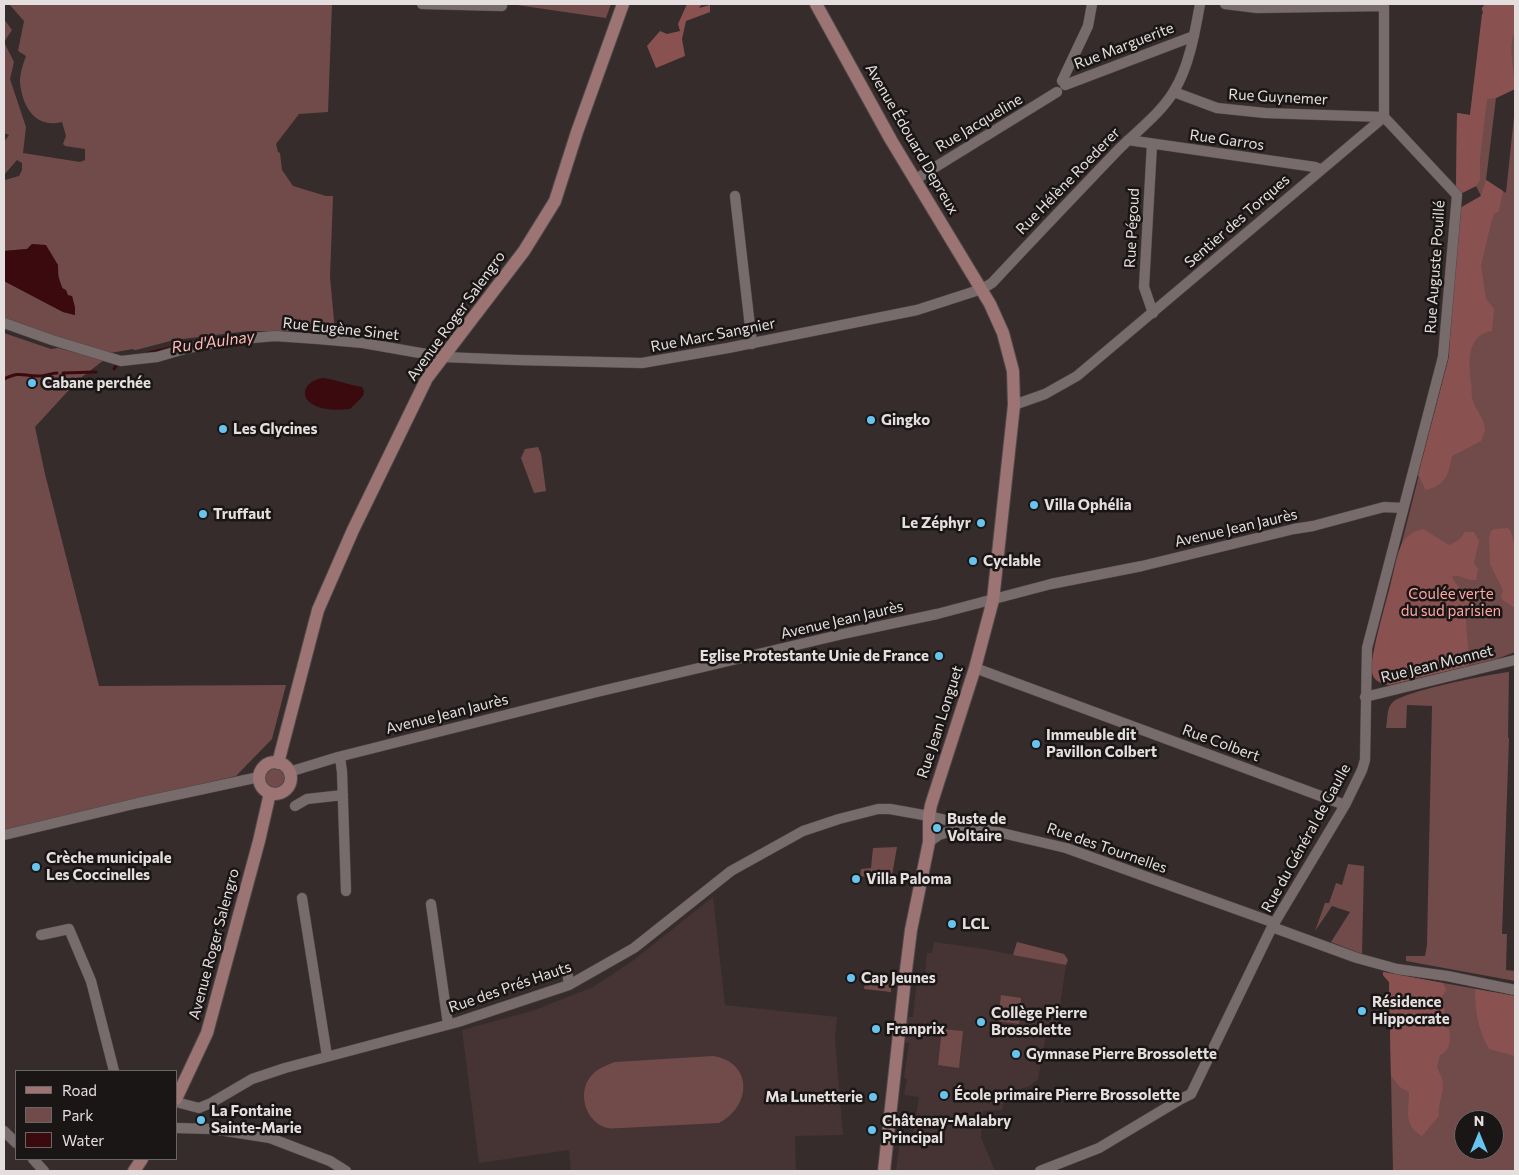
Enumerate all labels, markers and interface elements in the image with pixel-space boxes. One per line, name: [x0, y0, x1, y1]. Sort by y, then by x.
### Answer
street label: Rue Marguerite: [1072, 19, 1176, 73]
street label: Avenue Édouard Depreux: [862, 61, 962, 217]
street label: Rue Guynemer: [1228, 85, 1328, 109]
street label: Rue Jacqueline: [932, 90, 1026, 156]
street label: Rue Hélène Roederer: [1012, 124, 1124, 238]
street label: Rue Garros: [1188, 126, 1266, 154]
street label: Sentier des Torques: [1181, 170, 1293, 272]
street label: Rue Pégoud: [1121, 187, 1143, 269]
street label: Rue Auguste Pouillé: [1421, 200, 1449, 334]
street label: Avenue Roger Salengro: [403, 248, 509, 384]
street label: Rue Eugène Sinet: [282, 314, 400, 344]
street label: Rue Marc Sangnier: [649, 314, 777, 356]
water label: Ru d'Aulnay: [170, 327, 256, 357]
place label: Cabane perchée: [42, 374, 151, 392]
marker: Cabane perchée: [26, 377, 38, 389]
place label: Gingko: [881, 411, 930, 429]
marker: Gingko: [865, 414, 877, 426]
place label: Les Glycines: [233, 420, 317, 438]
marker: Les Glycines: [217, 423, 229, 435]
place label: Villa Ophélia: [1044, 496, 1132, 514]
marker: Villa Ophélia: [1028, 499, 1040, 511]
place label: Truffaut: [213, 505, 271, 523]
street label: Avenue Jean Jaurès: [1173, 505, 1299, 551]
marker: Truffaut: [197, 508, 209, 520]
place label: Le Zéphyr: [902, 514, 971, 532]
marker: Le Zéphyr: [975, 517, 987, 529]
place label: Cyclable: [983, 552, 1041, 570]
marker: Cyclable: [967, 555, 979, 567]
park label: Coulée verte du sud parisien: [1401, 585, 1501, 620]
street label: Avenue Jean Jaurès: [779, 597, 905, 643]
street label: Rue Jean Monnet: [1379, 641, 1495, 687]
place label: Eglise Protestante Unie de France: [700, 647, 929, 665]
marker: Eglise Protestante Unie de France: [933, 650, 945, 662]
street label: Rue Jean Longuet: [913, 663, 967, 781]
street label: Avenue Jean Jaurès: [384, 690, 510, 738]
street label: Rue Colbert: [1180, 721, 1262, 765]
place label: Immeuble dit Pavillon Colbert: [1046, 726, 1157, 761]
marker: Immeuble dit Pavillon Colbert: [1030, 738, 1042, 750]
street label: Rue du Général de Gaulle: [1258, 761, 1354, 915]
place label: Buste de Voltaire: [947, 810, 1006, 845]
street label: Rue des Tournelles: [1044, 819, 1170, 877]
marker: Buste de Voltaire: [931, 822, 943, 834]
place label: Crèche municipale Les Coccinelles: [46, 849, 172, 884]
marker: Crèche municipale Les Coccinelles: [30, 861, 42, 873]
street label: Avenue Roger Salengro: [185, 866, 243, 1022]
place label: Villa Paloma: [866, 870, 951, 888]
marker: Villa Paloma: [850, 873, 862, 885]
place label: LCL: [962, 915, 989, 933]
marker: LCL: [946, 918, 958, 930]
street label: Rue des Prés Hauts: [446, 958, 574, 1016]
place label: Cap Jeunes: [861, 969, 936, 987]
marker: Cap Jeunes: [845, 972, 857, 984]
place label: Résidence Hippocrate: [1372, 993, 1450, 1028]
place label: Collège Pierre Brossolette: [991, 1004, 1087, 1039]
marker: Résidence Hippocrate: [1356, 1005, 1368, 1017]
marker: Collège Pierre Brossolette: [975, 1016, 987, 1028]
place label: Franprix: [886, 1020, 945, 1038]
marker: Franprix: [870, 1023, 882, 1035]
place label: Gymnase Pierre Brossolette: [1026, 1045, 1217, 1063]
marker: Gymnase Pierre Brossolette: [1010, 1048, 1022, 1060]
legend: [15, 1070, 178, 1160]
text: Road: [62, 1081, 97, 1099]
place label: École primaire Pierre Brossolette: [954, 1086, 1180, 1104]
place label: Ma Lunetterie: [765, 1088, 863, 1106]
marker: École primaire Pierre Brossolette: [938, 1089, 950, 1101]
marker: Ma Lunetterie: [867, 1091, 879, 1103]
place label: La Fontaine Sainte-Marie: [211, 1102, 302, 1137]
text: Park: [62, 1106, 93, 1124]
north arrow: [1454, 1110, 1504, 1160]
place label: Châtenay-Malabry Principal: [882, 1112, 1011, 1147]
text: N: [1474, 1112, 1484, 1129]
marker: La Fontaine Sainte-Marie: [195, 1114, 207, 1126]
marker: Châtenay-Malabry Principal: [866, 1124, 878, 1136]
text: Water: [62, 1131, 104, 1149]

